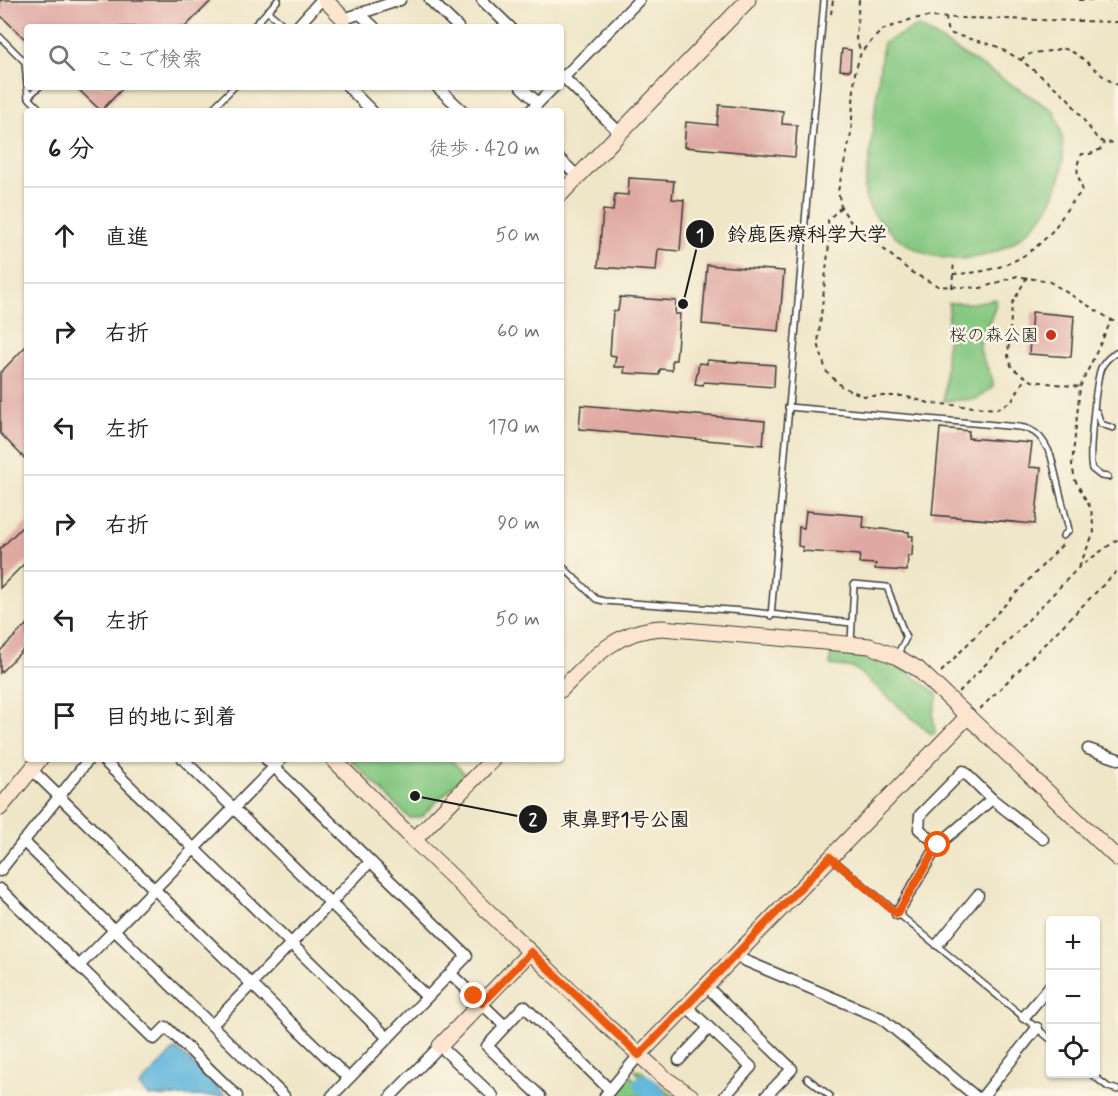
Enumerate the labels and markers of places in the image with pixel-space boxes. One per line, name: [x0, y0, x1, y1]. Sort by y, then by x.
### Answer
callout: 鈴鹿医療科学大学: [685, 215, 899, 253]
place label: 桜の森公園: [949, 324, 1039, 348]
marker: 桜の森公園: [1044, 328, 1058, 342]
callout: 東鼻野1号公園: [518, 800, 701, 838]

